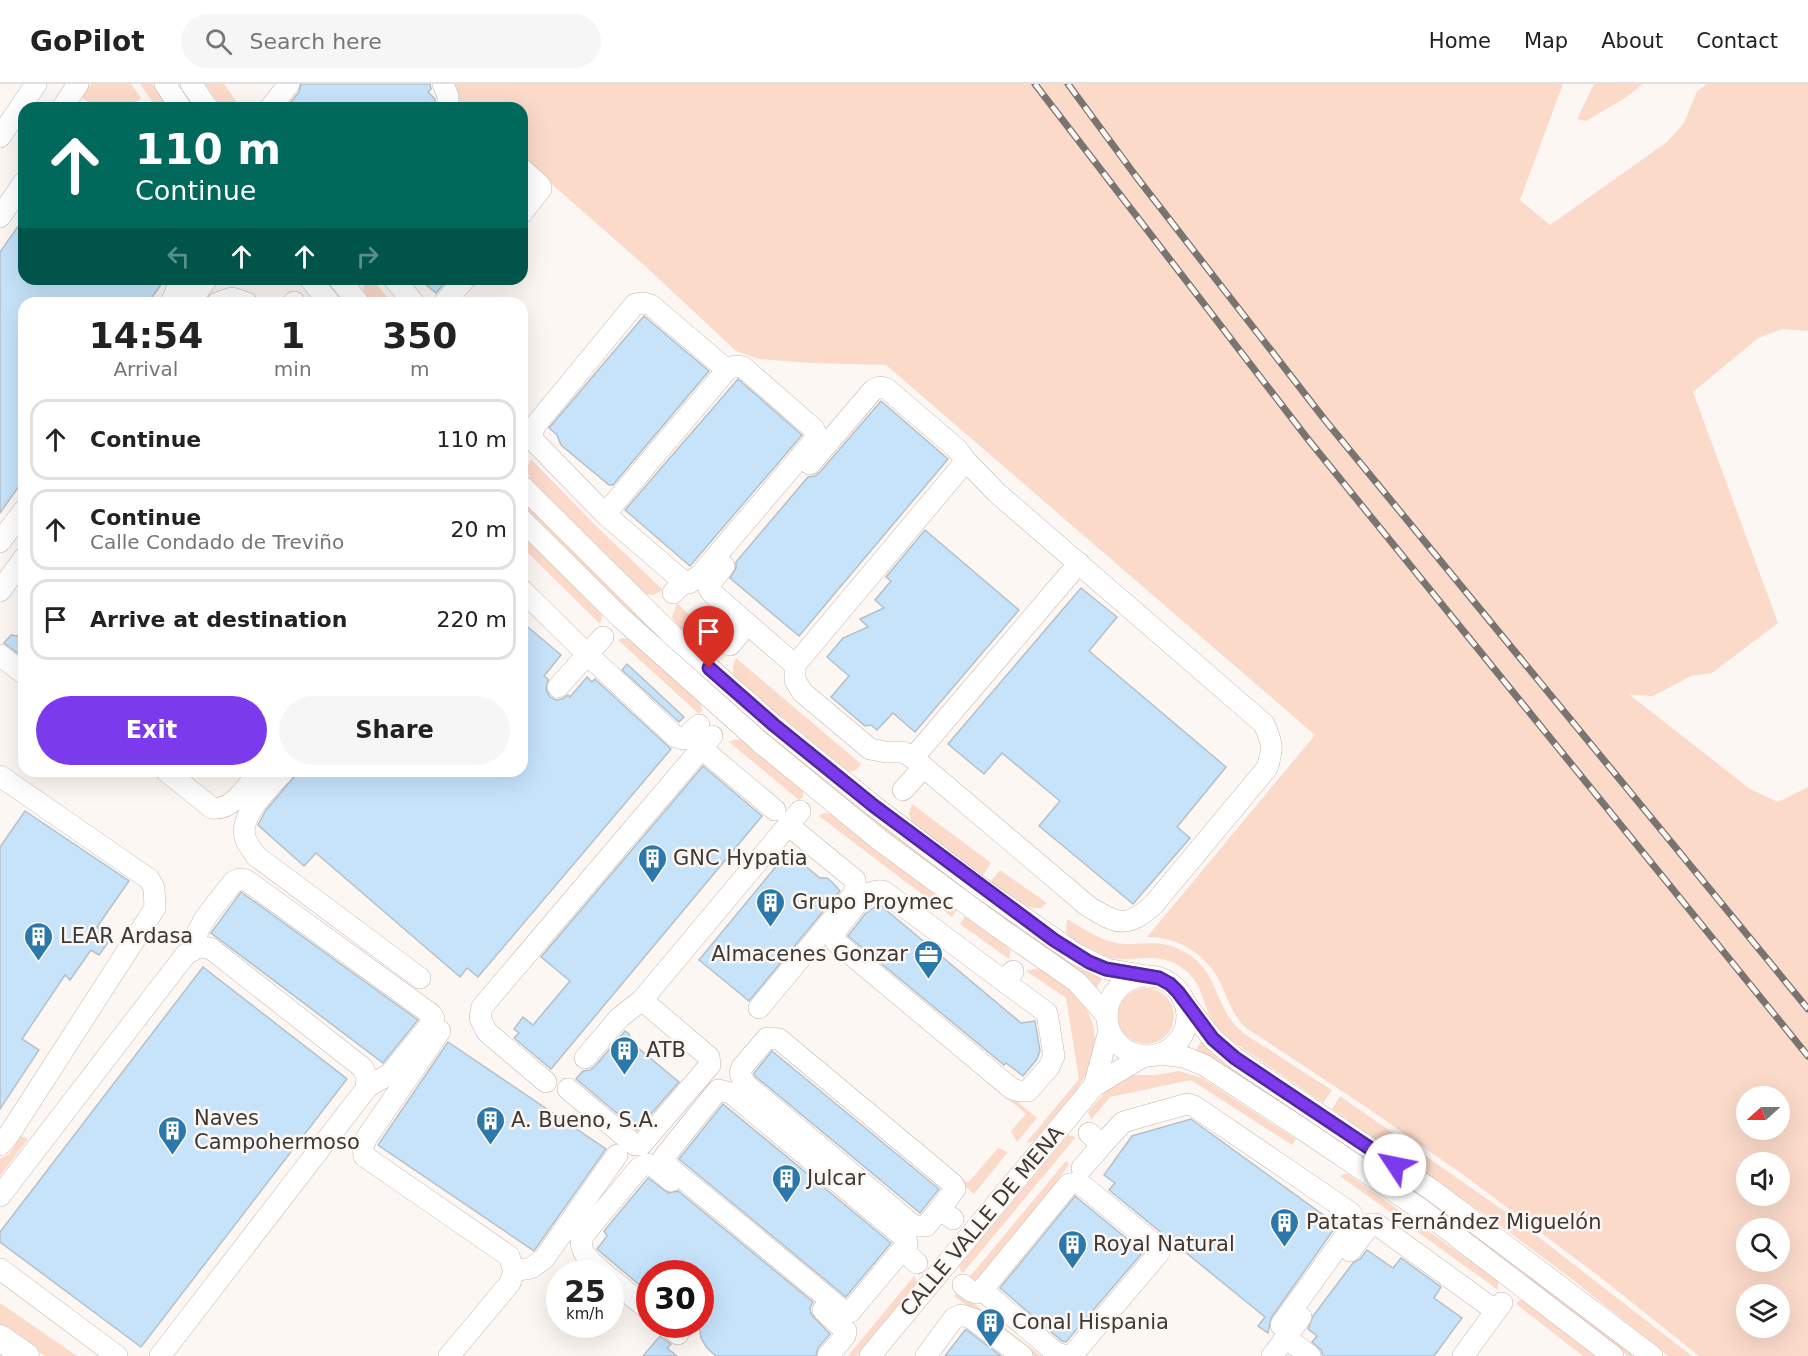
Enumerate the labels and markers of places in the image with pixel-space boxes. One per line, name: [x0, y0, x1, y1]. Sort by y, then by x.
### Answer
pin: [683, 606, 734, 668]
building icon: GNC Hypatia: [636, 842, 668, 884]
place label: GNC Hypatia: [673, 846, 808, 870]
building icon: Grupo Proymec: [755, 886, 787, 928]
place label: Grupo Proymec: [792, 890, 954, 914]
building icon: LEAR Ardasa: [23, 920, 55, 962]
place label: LEAR Ardasa: [60, 924, 193, 948]
office icon: Almacenes Gonzar: [913, 938, 945, 980]
place label: Almacenes Gonzar: [711, 942, 908, 966]
building icon: ATB: [609, 1034, 641, 1076]
place label: ATB: [646, 1038, 686, 1062]
building icon: A. Bueno, S.A.: [474, 1104, 506, 1146]
place label: Naves Campohermoso: [194, 1106, 360, 1154]
place label: A. Bueno, S.A.: [511, 1108, 659, 1132]
building icon: Naves Campohermoso: [157, 1114, 189, 1156]
building icon: Julcar: [770, 1162, 802, 1204]
place label: Julcar: [805, 1166, 866, 1190]
building icon: Patatas Fernández Miguelón: [1269, 1206, 1301, 1248]
place label: Patatas Fernández Miguelón: [1306, 1210, 1601, 1234]
building icon: Royal Natural: [1056, 1228, 1088, 1270]
place label: Royal Natural: [1093, 1232, 1235, 1256]
building icon: Conal Hispania: [975, 1306, 1007, 1348]
place label: Conal Hispania: [1012, 1310, 1169, 1334]

